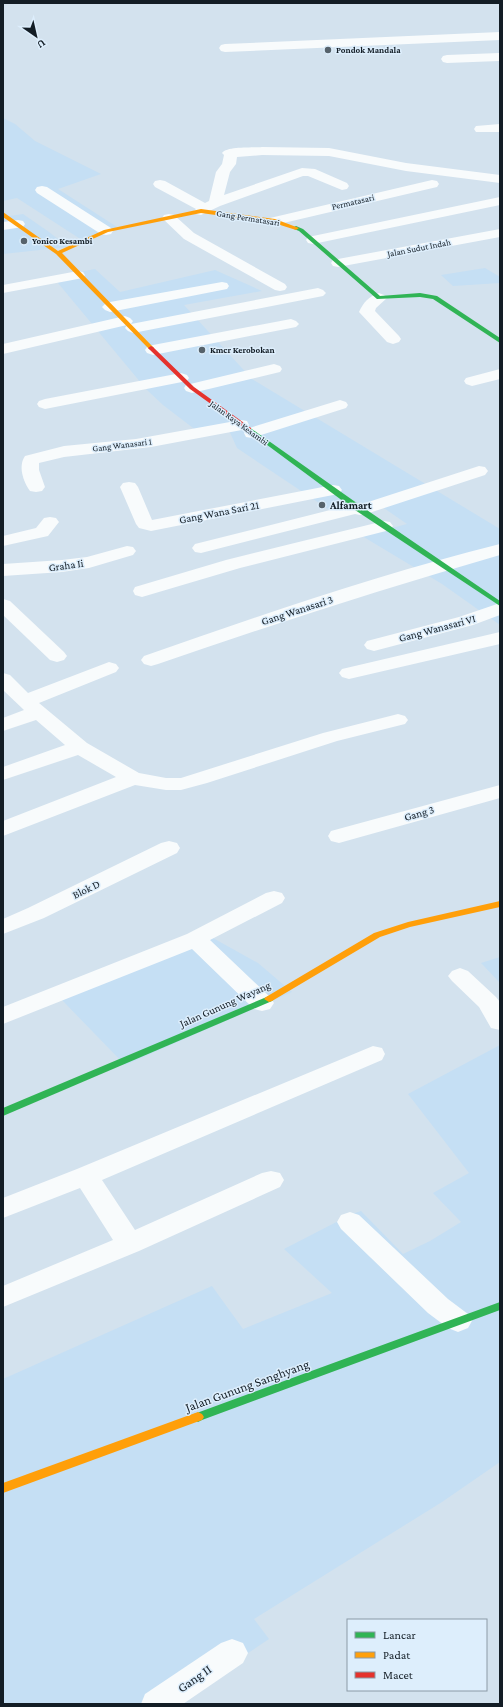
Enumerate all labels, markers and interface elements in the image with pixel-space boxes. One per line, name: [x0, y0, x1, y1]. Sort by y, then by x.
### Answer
north arrow: [16, 16, 56, 56]
text: U: [35, 37, 48, 52]
marker: Pondok Mandala: [323, 45, 333, 55]
place label: Pondok Mandala: [336, 45, 401, 55]
street label: Permatasari: [331, 192, 376, 212]
street label: Gang Permatasari: [216, 208, 281, 228]
marker: Yonico Kesambi: [19, 236, 29, 246]
place label: Yonico Kesambi: [32, 236, 93, 246]
street label: Jalan Sudut Indah: [385, 237, 452, 259]
marker: Kmcr Kerobokan: [197, 345, 207, 355]
place label: Kmcr Kerobokan: [210, 345, 275, 355]
street label: Jalan Raya Kesambi: [207, 398, 271, 448]
street label: Gang Wanasari 1: [92, 436, 152, 454]
street label: Gang Wana Sari 21: [178, 498, 260, 527]
place label: Alfamart: [329, 499, 372, 511]
marker: Alfamart: [317, 500, 327, 510]
street label: Graha Ii: [48, 557, 84, 573]
street label: Gang Wanasari 3: [260, 593, 335, 628]
street label: Gang Wanasari VI: [397, 612, 477, 645]
street label: Gang 3: [403, 803, 436, 824]
street label: Blok D: [70, 877, 102, 901]
street label: Jalan Gunung Wayang: [177, 978, 273, 1031]
street label: Jalan Gunung Sanghyang: [182, 1356, 312, 1415]
legend: [347, 1619, 487, 1691]
text: Lancar: [383, 1628, 417, 1642]
text: Padat: [383, 1648, 411, 1662]
street label: Gang II: [174, 1661, 214, 1695]
text: Macet: [383, 1668, 414, 1682]

